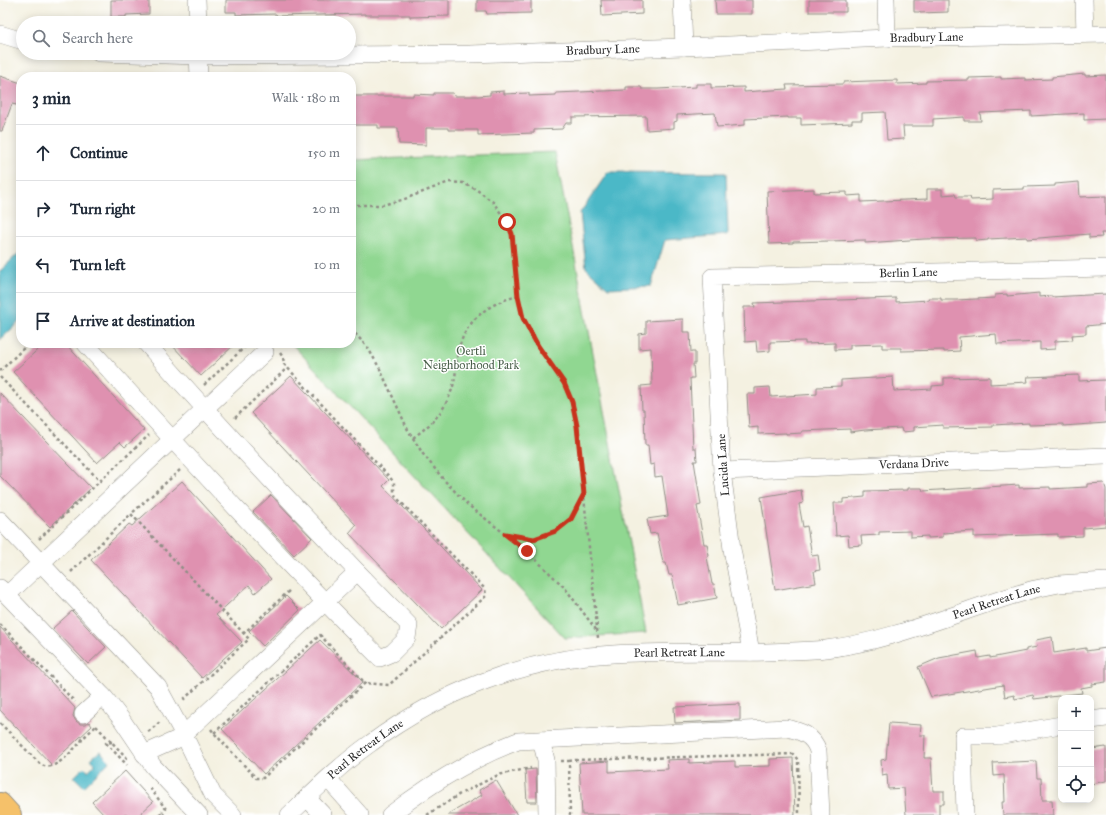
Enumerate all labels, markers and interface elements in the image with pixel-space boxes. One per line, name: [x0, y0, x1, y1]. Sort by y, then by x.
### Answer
search box: [16, 16, 356, 60]
icon: search: [30, 27, 52, 49]
text: Search here: [62, 29, 133, 47]
street label: Bradbury Lane: [890, 30, 964, 45]
street label: Bradbury Lane: [566, 41, 640, 58]
text: 3 min: [32, 88, 71, 109]
text: Walk · 180 m: [271, 90, 340, 106]
icon: ahead: [32, 142, 54, 164]
text: Continue: [70, 144, 128, 162]
text: 150 m: [308, 145, 340, 161]
icon: right: [32, 198, 54, 220]
text: Turn right: [70, 200, 135, 218]
text: 20 m: [312, 201, 340, 217]
route start: [498, 213, 516, 231]
icon: left: [32, 254, 54, 276]
text: Turn left: [70, 256, 126, 274]
text: 10 m: [314, 257, 340, 273]
street label: Berlin Lane: [879, 265, 938, 280]
icon: arrive: [32, 310, 54, 332]
text: Arrive at destination: [70, 312, 195, 330]
park label: Oertli Neighborhood Park: [423, 344, 519, 373]
street label: Lucida Lane: [714, 433, 732, 497]
street label: Verdana Drive: [878, 455, 949, 472]
route end: [518, 542, 536, 560]
street label: Pearl Retreat Lane: [951, 581, 1041, 622]
street label: Pearl Retreat Lane: [633, 645, 725, 660]
map controls: [1058, 695, 1094, 803]
button: +: [1058, 695, 1094, 731]
street label: Pearl Retreat Lane: [324, 716, 406, 782]
button: −: [1058, 731, 1094, 767]
button: locate: [1058, 767, 1094, 803]

